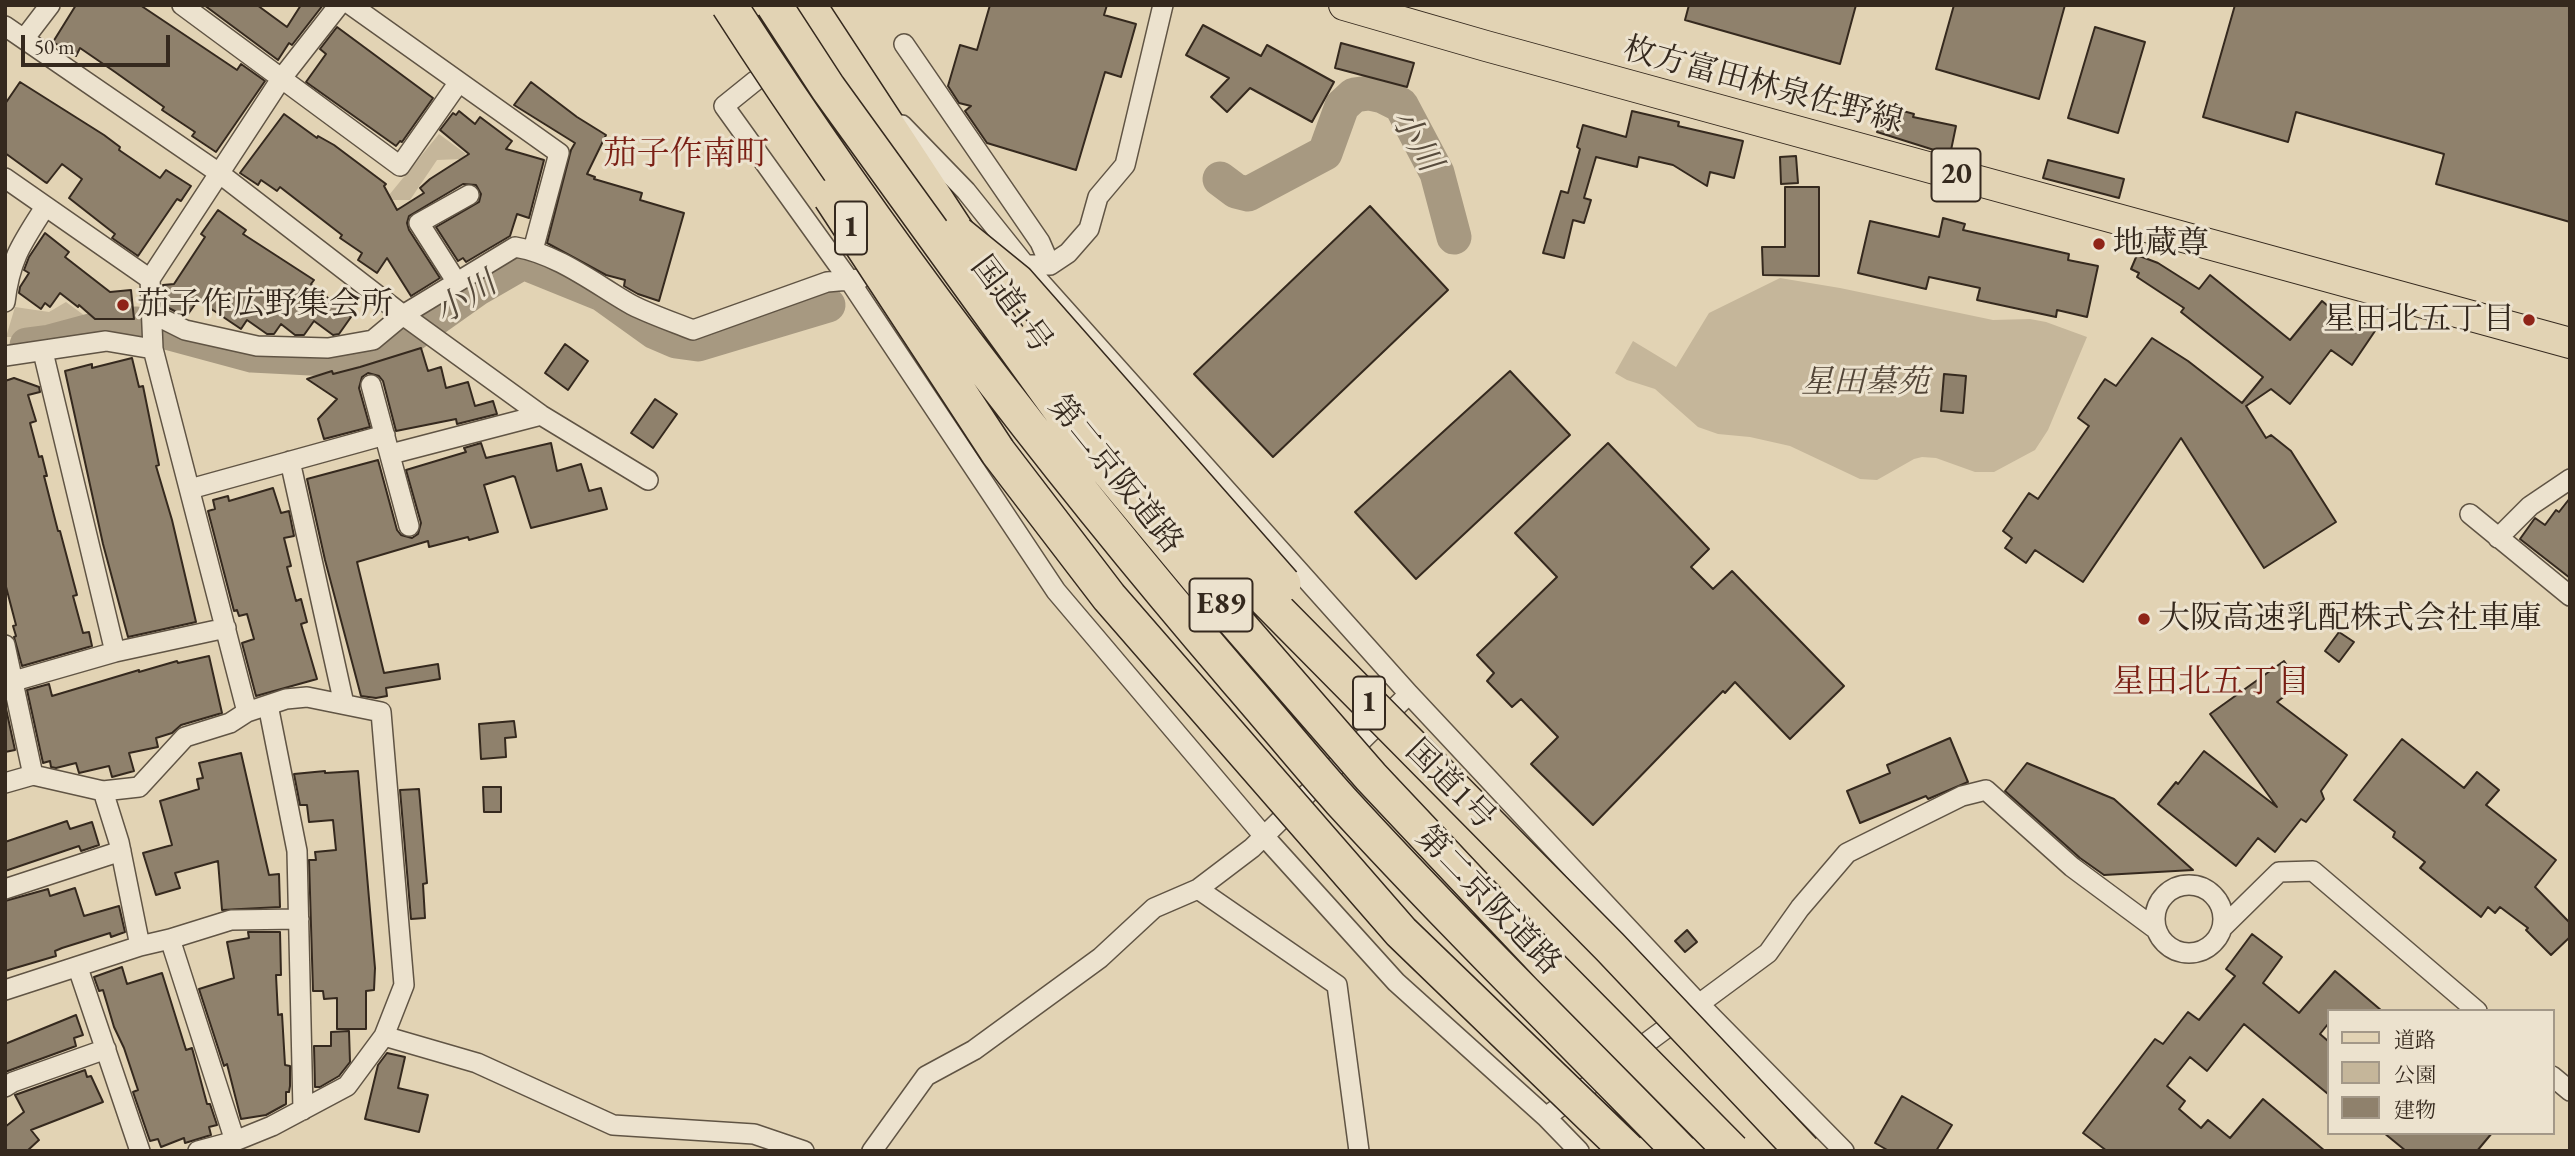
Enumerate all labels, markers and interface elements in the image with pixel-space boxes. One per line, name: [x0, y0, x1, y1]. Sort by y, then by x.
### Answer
scale bar: [24, 21, 173, 65]
street label: 枚方富田林泉佐野線: [1619, 30, 1907, 142]
text: 50 m: [34, 33, 75, 60]
water label: 小川: [1381, 103, 1449, 179]
district label: 茄子作南町: [604, 135, 768, 175]
road number: 20: [1932, 148, 1980, 202]
road number: 1: [835, 202, 867, 254]
place label: 地蔵尊: [2113, 225, 2209, 263]
marker: 地蔵尊: [2091, 236, 2107, 252]
street label: 国道1号: [962, 249, 1060, 361]
water label: 小川: [428, 264, 504, 334]
place label: 茄子作広野集会所: [137, 286, 393, 324]
marker: 茄子作広野集会所: [115, 297, 131, 313]
place label: 星田北五丁目: [2323, 301, 2515, 339]
marker: 星田北五丁目: [2521, 312, 2537, 328]
park label: 星田墓苑: [1801, 364, 1929, 402]
street label: 第二京阪道路: [1040, 388, 1190, 562]
road number: E89: [1190, 578, 1252, 632]
place label: 大阪高速乳配株式会社車庫: [2158, 600, 2542, 638]
marker: 大阪高速乳配株式会社車庫: [2136, 611, 2152, 627]
district label: 星田北五丁目: [2112, 663, 2310, 703]
road number: 1: [1353, 676, 1385, 730]
street label: 国道1号: [1397, 732, 1503, 838]
street label: 第二京阪道路: [1408, 819, 1568, 983]
legend: [2326, 1009, 2554, 1135]
text: 道路: [2394, 1026, 2436, 1053]
text: 公園: [2394, 1061, 2436, 1088]
text: 建物: [2394, 1096, 2436, 1123]

